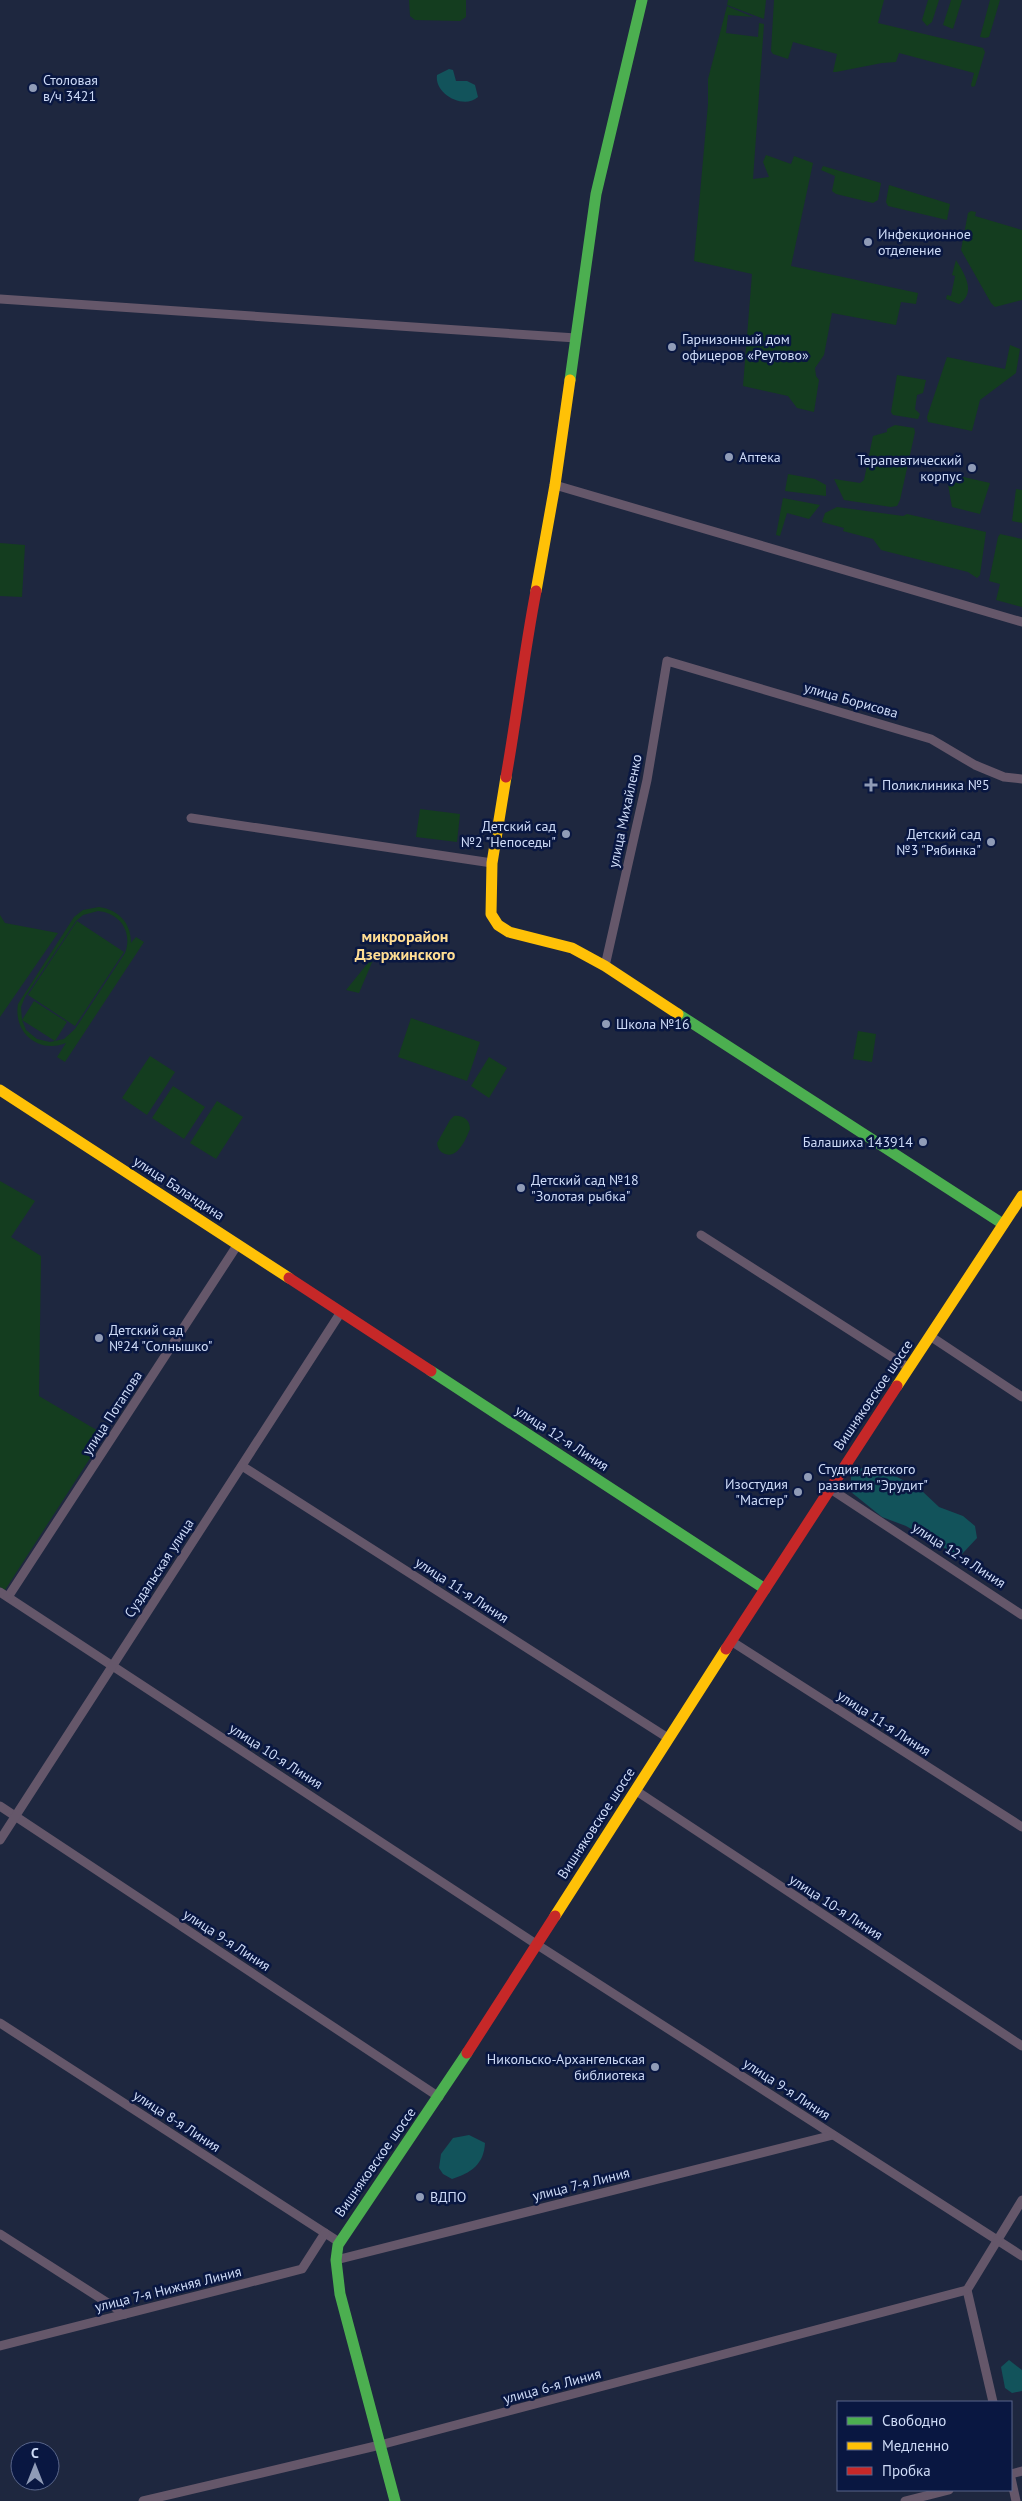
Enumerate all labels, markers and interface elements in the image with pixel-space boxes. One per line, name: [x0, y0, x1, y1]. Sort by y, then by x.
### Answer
place label: Столовая в/ч 3421: [43, 71, 98, 105]
marker: Столовая в/ч 3421: [27, 82, 39, 94]
place label: Инфекционное отделение: [878, 225, 971, 259]
marker: Инфекционное отделение: [862, 236, 874, 248]
place label: Гарнизонный дом офицеров «Реутово»: [682, 330, 809, 364]
marker: Гарнизонный дом офицеров «Реутово»: [666, 341, 678, 353]
place label: Аптека: [739, 448, 781, 466]
marker: Аптека: [723, 451, 735, 463]
place label: Терапевтический корпус: [857, 451, 962, 485]
marker: Терапевтический корпус: [966, 462, 978, 474]
street label: улица Борисова: [802, 678, 900, 722]
street label: улица Михайленко: [604, 753, 646, 869]
place label: Поликлиника №5: [882, 776, 990, 794]
marker: Поликлиника №5: [864, 778, 878, 792]
place label: Детский сад №2 "Непоседы": [461, 817, 556, 851]
place label: Детский сад №3 "Рябинка": [896, 825, 981, 859]
marker: Детский сад №2 "Непоседы": [560, 828, 572, 840]
marker: Детский сад №3 "Рябинка": [985, 836, 997, 848]
district label: микрорайон Дзержинского: [355, 926, 456, 964]
place label: Школа №16: [616, 1015, 690, 1033]
marker: Школа №16: [600, 1018, 612, 1030]
place label: Балашиха 143914: [803, 1133, 913, 1151]
marker: Балашиха 143914: [917, 1136, 929, 1148]
street label: улица Баландина: [130, 1152, 228, 1224]
place label: Детский сад №18 "Золотая рыбка": [531, 1171, 639, 1205]
marker: Детский сад №18 "Золотая рыбка": [515, 1182, 527, 1194]
place label: Детский сад №24 "Солнышко": [109, 1321, 213, 1355]
marker: Детский сад №24 "Солнышко": [93, 1332, 105, 1344]
street label: Вишняковское шоссе: [829, 1336, 917, 1454]
street label: улица Потапова: [78, 1367, 146, 1459]
street label: улица 12-я Линия: [512, 1401, 612, 1475]
place label: Студия детского развития "Эрудит": [818, 1460, 928, 1494]
marker: Студия детского развития "Эрудит": [802, 1471, 814, 1483]
place label: Изостудия "Мастер": [725, 1475, 788, 1509]
marker: Изостудия "Мастер": [792, 1486, 804, 1498]
street label: Суздальская улица: [120, 1515, 198, 1621]
street label: улица 12-я Линия: [909, 1518, 1009, 1592]
street label: улица 11-я Линия: [412, 1553, 512, 1627]
street label: улица 11-я Линия: [834, 1686, 934, 1760]
street label: улица 10-я Линия: [226, 1719, 326, 1793]
street label: Вишняковское шоссе: [553, 1764, 639, 1882]
street label: улица 10-я Линия: [786, 1870, 886, 1944]
street label: улица 9-я Линия: [180, 1905, 274, 1975]
place label: Никольско-Архангельская библиотека: [487, 2050, 645, 2084]
street label: улица 9-я Линия: [740, 2054, 834, 2124]
marker: Никольско-Архангельская библиотека: [649, 2061, 661, 2073]
street label: улица 8-я Линия: [130, 2086, 224, 2156]
street label: Вишняковское шоссе: [330, 2104, 420, 2220]
street label: улица 7-я Линия: [530, 2163, 632, 2205]
place label: ВДПО: [430, 2188, 466, 2206]
marker: ВДПО: [414, 2191, 426, 2203]
street label: улица 7-я Нижняя Линия: [93, 2262, 243, 2316]
street label: улица 6-я Линия: [501, 2364, 603, 2408]
legend: [837, 2401, 1012, 2491]
text: Свободно: [882, 2411, 946, 2430]
text: Медленно: [882, 2436, 949, 2455]
north arrow: [10, 2441, 60, 2491]
text: С: [31, 2444, 39, 2462]
text: Пробка: [882, 2461, 931, 2480]

